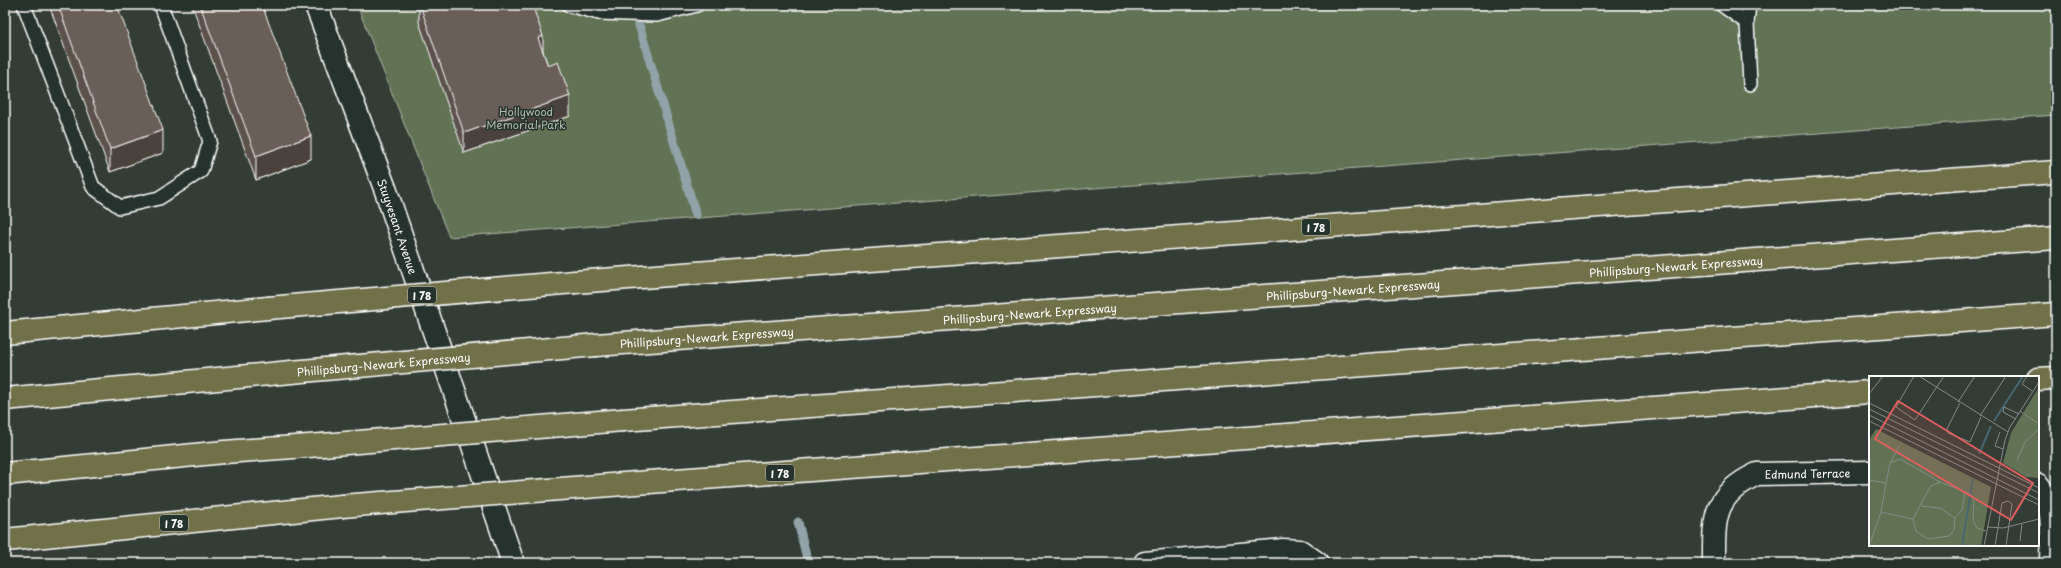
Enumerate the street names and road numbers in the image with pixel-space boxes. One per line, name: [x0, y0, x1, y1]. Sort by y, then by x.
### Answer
street label: Stuyvesant Avenue: [374, 176, 422, 276]
road number: I 78: [1302, 219, 1330, 235]
street label: Phillipsburg-Newark Expressway: [1589, 251, 1764, 281]
street label: Phillipsburg-Newark Expressway: [1266, 275, 1440, 304]
road number: I 78: [408, 287, 436, 303]
street label: Phillipsburg-Newark Expressway: [942, 298, 1117, 328]
street label: Phillipsburg-Newark Expressway: [619, 322, 794, 352]
street label: Phillipsburg-Newark Expressway: [296, 348, 471, 380]
street label: Edmund Terrace: [1765, 464, 1850, 482]
road number: I 78: [766, 465, 794, 481]
road number: I 78: [160, 515, 188, 531]

